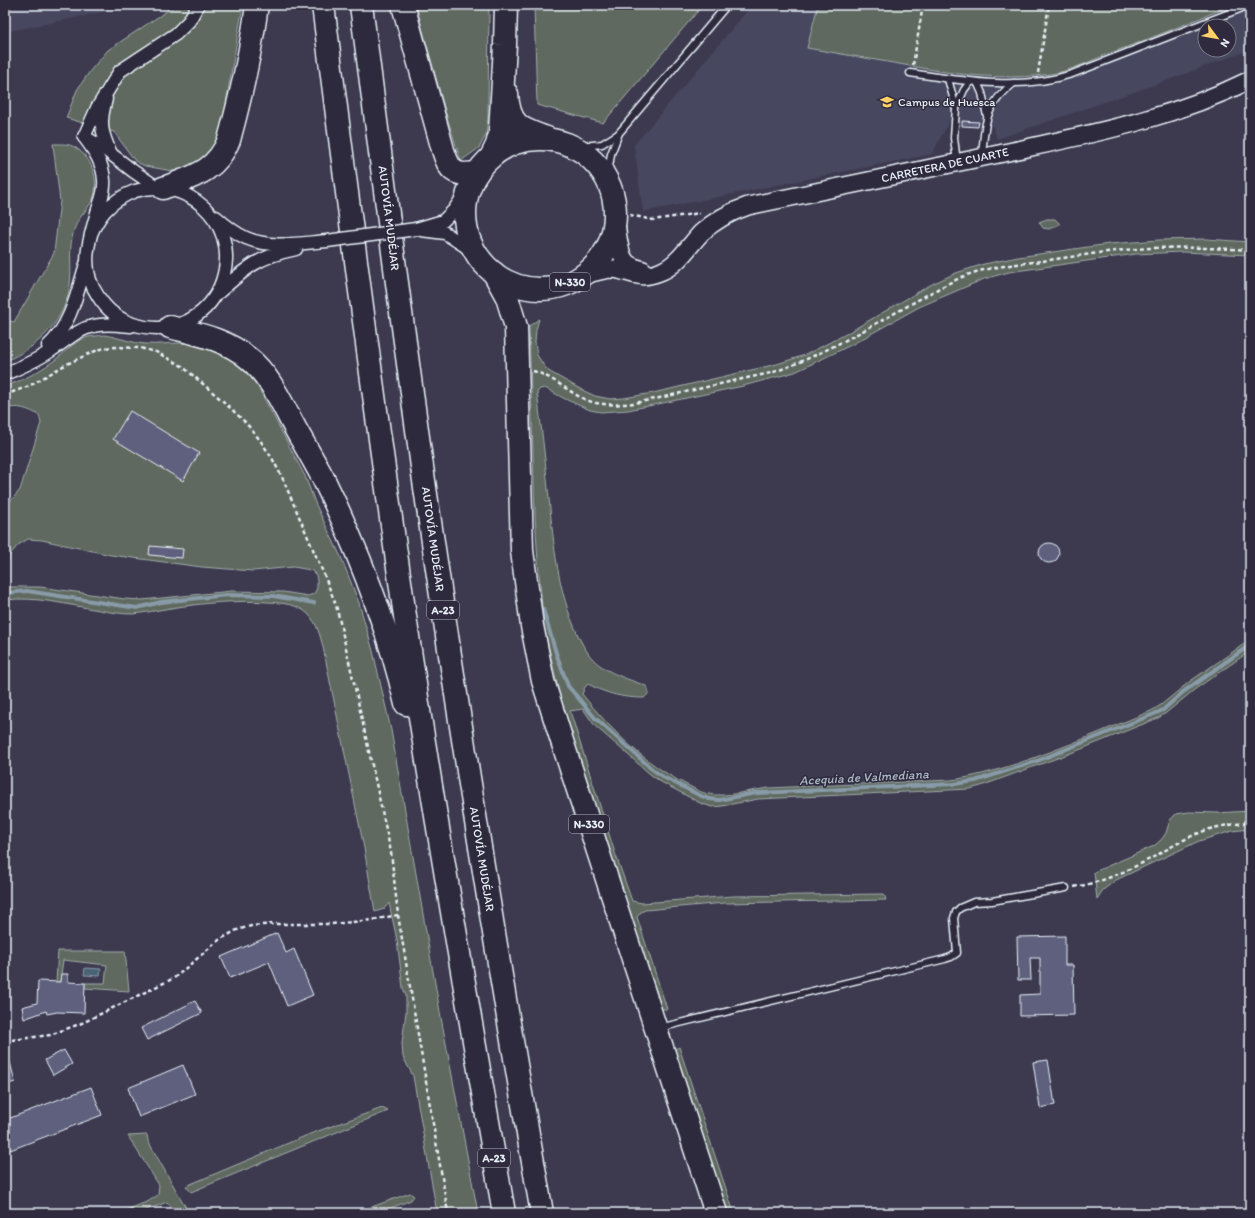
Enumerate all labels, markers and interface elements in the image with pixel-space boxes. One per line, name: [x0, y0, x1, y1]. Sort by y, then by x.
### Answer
north arrow: [1197, 18, 1237, 58]
text: N: [1218, 36, 1233, 50]
school or university icon: Campus de Huesca: [879, 94, 895, 110]
place label: Campus de Huesca: [898, 95, 996, 109]
street label: CARRETERA DE CUARTE: [880, 145, 1010, 185]
street label: AUTOVÍA MUDÉJAR: [376, 165, 402, 271]
road number: N-330: [550, 273, 590, 291]
street label: AUTOVÍA MUDÉJAR: [419, 486, 447, 592]
road number: A-23: [427, 601, 459, 619]
water label: Acequia de Valmediana: [799, 766, 929, 788]
street label: AUTOVÍA MUDÉJAR: [467, 806, 497, 912]
road number: N-330: [569, 815, 609, 833]
road number: A-23: [478, 1149, 510, 1167]

